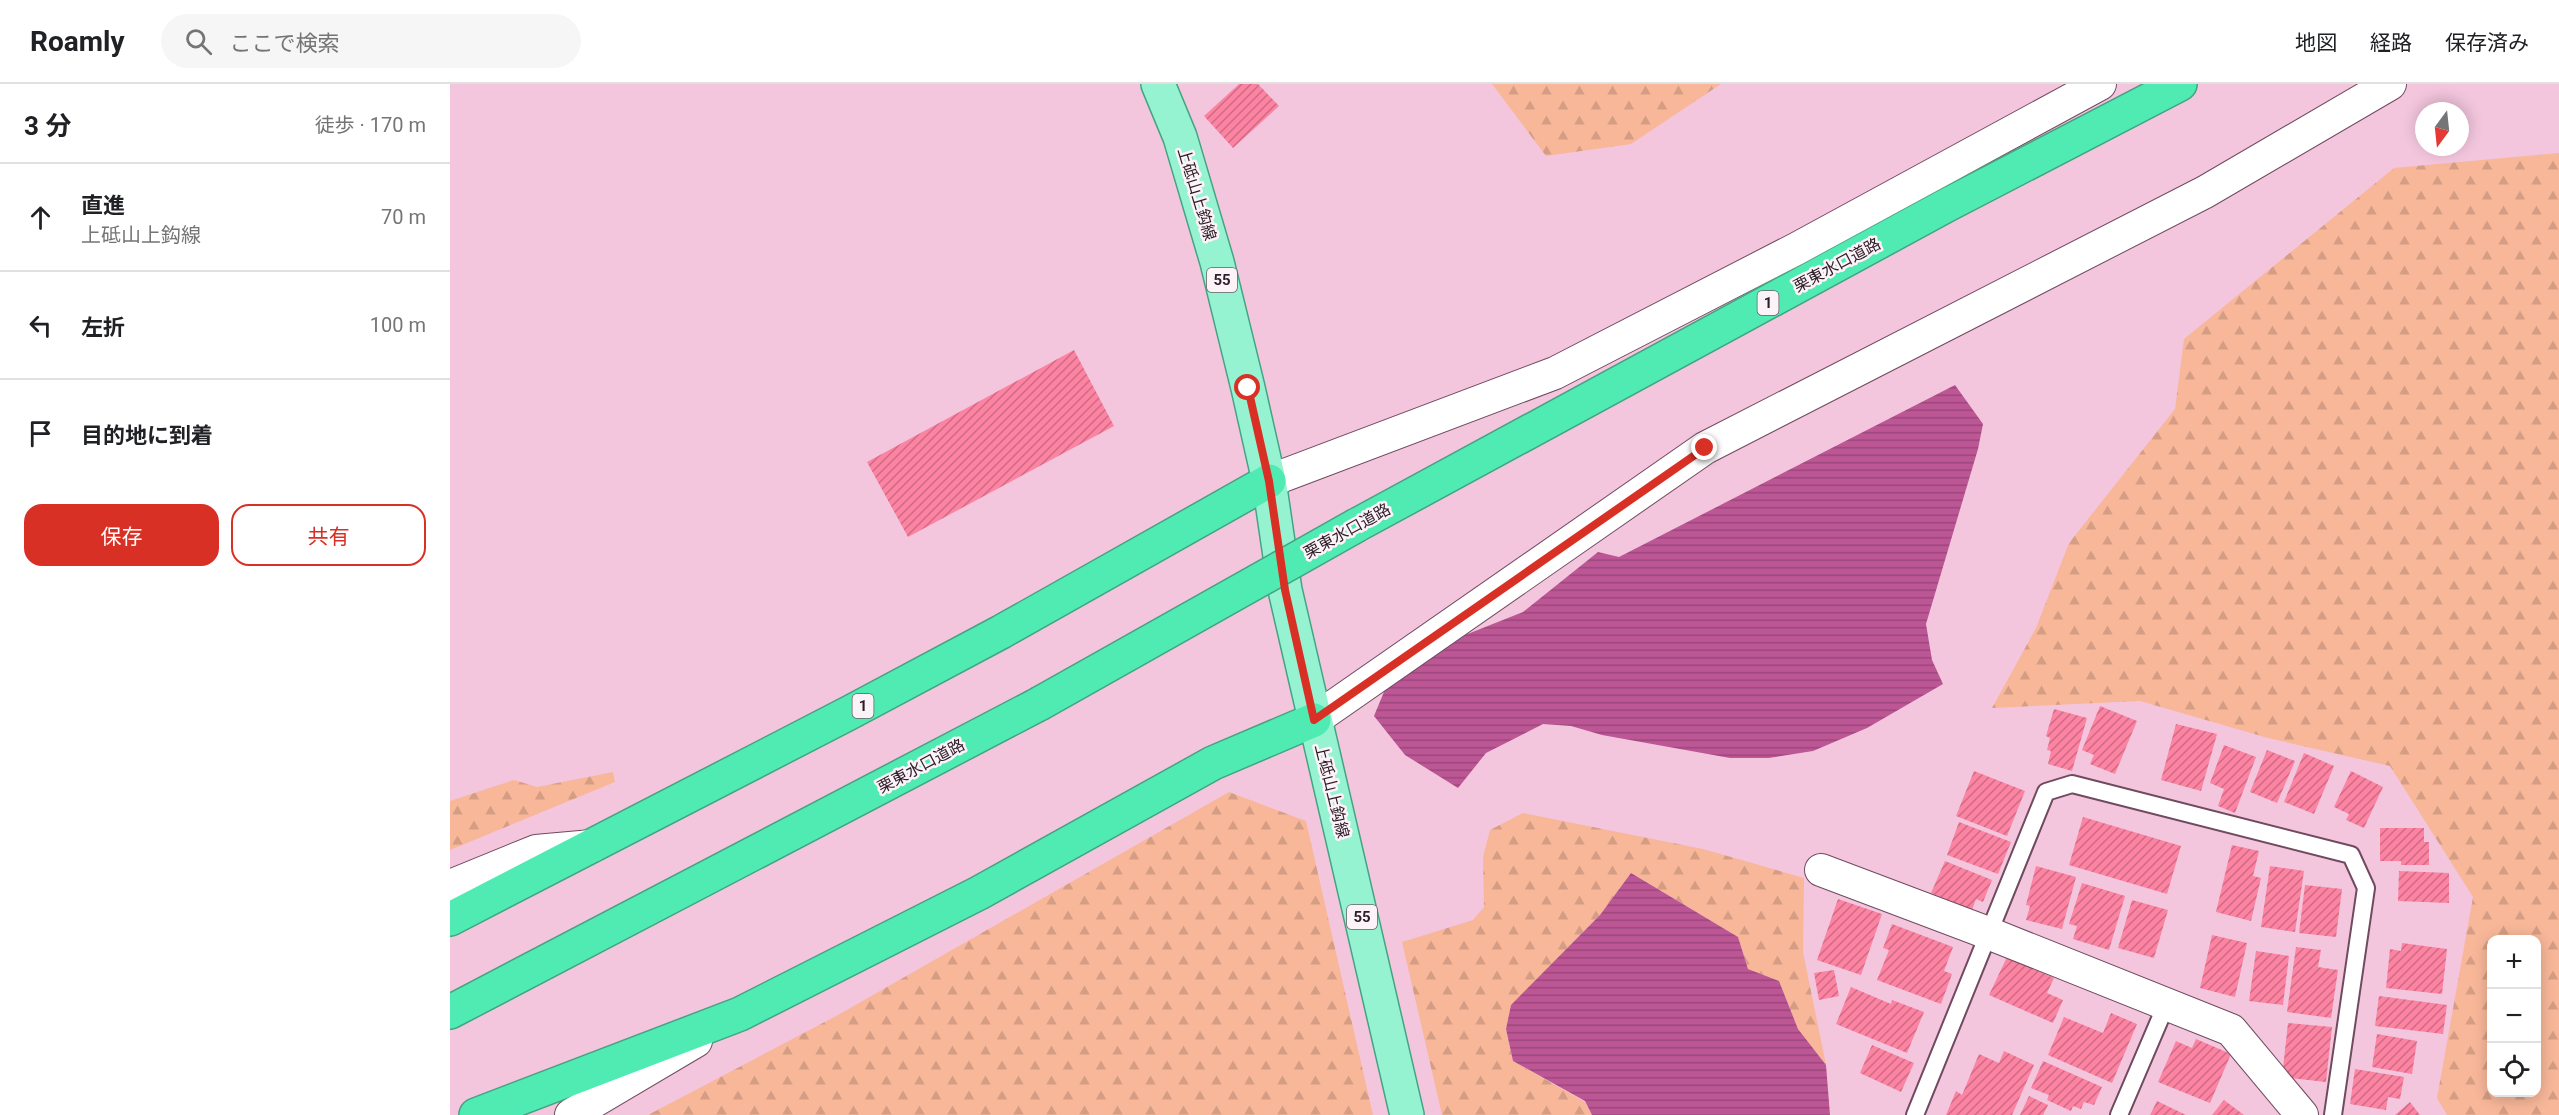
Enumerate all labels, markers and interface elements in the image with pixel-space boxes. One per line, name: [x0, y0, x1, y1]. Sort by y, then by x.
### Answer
search box: [161, 14, 581, 68]
text: Roamly: [30, 25, 125, 58]
icon: search: [182, 25, 215, 58]
text: ここで検索: [230, 31, 340, 56]
text: 地図: [2295, 31, 2337, 55]
text: 経路: [2370, 31, 2412, 55]
text: 保存済み: [2445, 31, 2529, 55]
north arrow: [2415, 102, 2469, 156]
text: 3 分: [24, 111, 71, 141]
text: 徒歩 · 170 m: [315, 113, 426, 137]
street label: 上砥山上鈎線: [1174, 145, 1220, 243]
text: 直進: [81, 193, 125, 218]
icon: ahead: [24, 201, 57, 234]
text: 70 m: [381, 205, 426, 229]
text: 上砥山上鈎線: [81, 223, 201, 247]
street label: 栗東水口道路: [1790, 234, 1884, 296]
road number: 55: [1207, 268, 1237, 292]
road number: 1: [1758, 291, 1778, 315]
icon: left: [24, 309, 57, 342]
text: 100 m: [370, 313, 426, 337]
text: 左折: [81, 315, 125, 340]
route start: [1234, 374, 1260, 400]
icon: arrive: [24, 417, 57, 450]
text: 目的地に到着: [81, 423, 213, 448]
route end: [1691, 434, 1717, 460]
street label: 栗東水口道路: [1300, 499, 1394, 563]
button: 保存: [24, 504, 219, 566]
button: 共有: [231, 504, 426, 566]
road number: 1: [852, 694, 874, 718]
street label: 栗東水口道路: [874, 735, 968, 797]
street label: 上砥山上鈎線: [1311, 742, 1353, 840]
road number: 55: [1347, 905, 1377, 929]
map controls: [2487, 935, 2541, 1097]
button: +: [2487, 935, 2541, 989]
button: −: [2487, 989, 2541, 1043]
button: locate: [2487, 1043, 2541, 1097]

